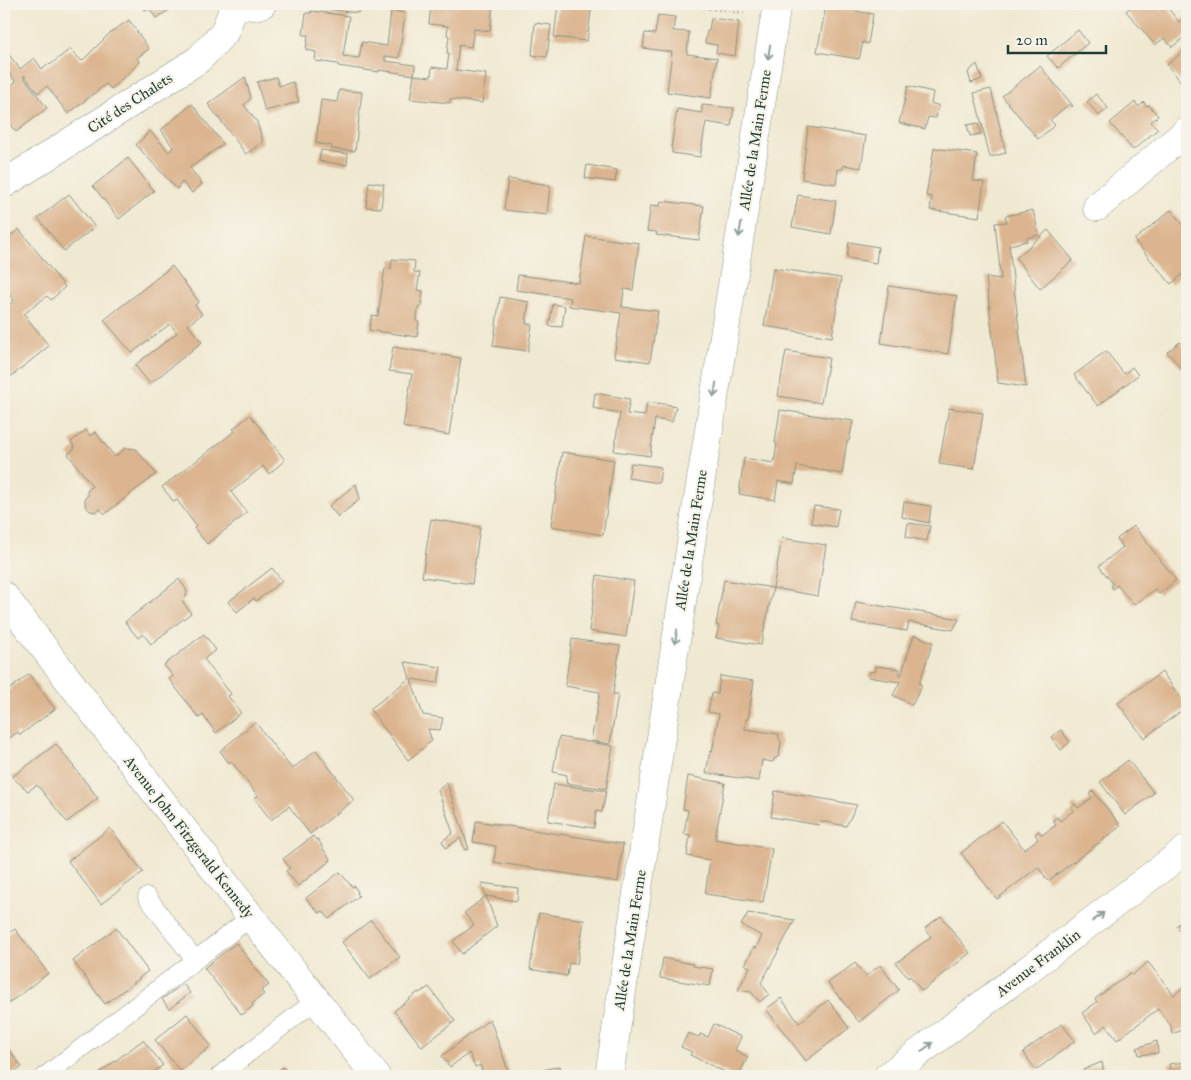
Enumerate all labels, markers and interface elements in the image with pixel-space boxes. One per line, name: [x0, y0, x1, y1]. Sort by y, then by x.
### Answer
scale bar: [1008, 22, 1106, 54]
text: 20 m: [1016, 31, 1048, 49]
one-way arrow: [763, 43, 773, 59]
street label: Cité des Chalets: [84, 69, 176, 137]
street label: Allée de la Main Ferme: [735, 69, 775, 212]
one-way arrow: [735, 221, 745, 237]
one-way arrow: [709, 382, 719, 398]
street label: Allée de la Main Ferme: [671, 469, 711, 612]
one-way arrow: [671, 629, 681, 645]
street label: Avenue John Fitzgerald Kennedy: [119, 751, 259, 923]
street label: Allée de la Main Ferme: [610, 869, 650, 1012]
one-way arrow: [1091, 911, 1104, 922]
street label: Avenue Franklin: [991, 925, 1084, 1001]
one-way arrow: [920, 1041, 933, 1052]

